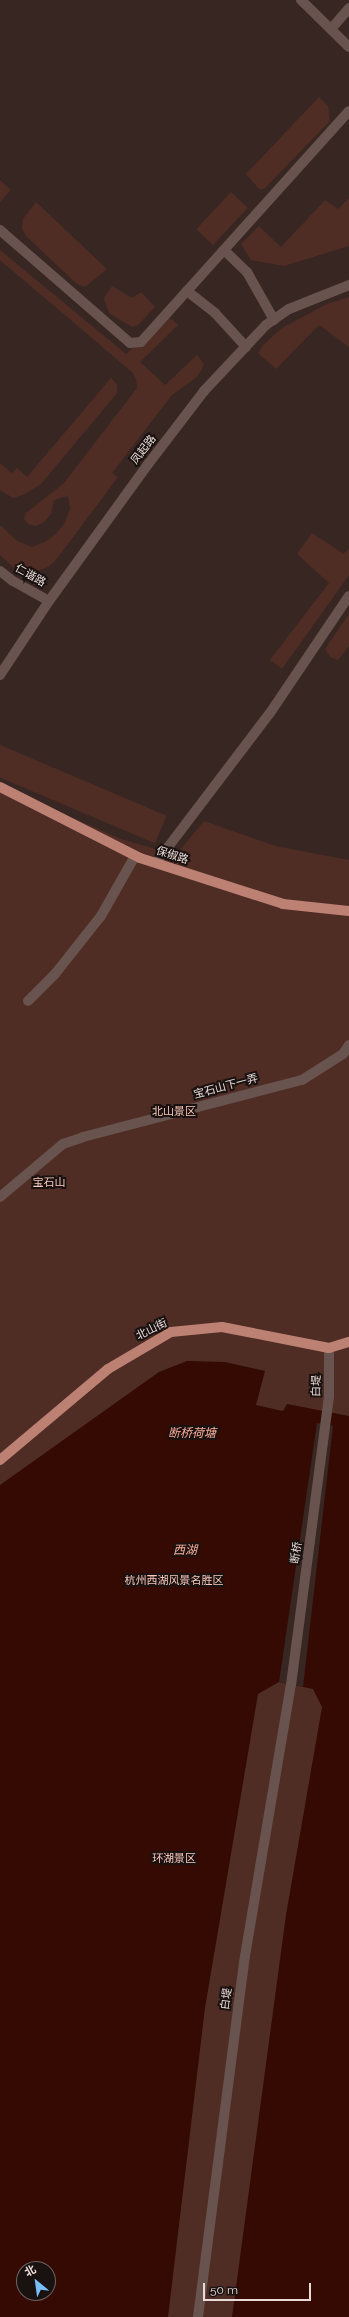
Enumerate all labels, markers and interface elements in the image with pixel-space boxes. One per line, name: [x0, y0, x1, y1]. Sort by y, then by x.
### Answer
street label: 凤起路: [129, 433, 159, 467]
street label: 仁谐路: [12, 562, 48, 590]
street label: 保俶路: [154, 845, 190, 867]
street label: 宝石山下一弄: [192, 1072, 260, 1102]
park label: 北山景区: [152, 1105, 196, 1119]
park label: 宝石山: [33, 1176, 65, 1190]
street label: 北山街: [134, 1317, 170, 1343]
street label: 白堤: [310, 1375, 324, 1397]
water label: 断桥荷塘: [168, 1427, 216, 1441]
street label: 断桥: [289, 1541, 305, 1565]
water label: 西湖: [173, 1544, 197, 1558]
park label: 杭州西湖风景名胜区: [125, 1574, 223, 1588]
park label: 环湖景区: [152, 1852, 196, 1866]
street label: 白堤: [219, 1987, 235, 2011]
north arrow: [16, 2261, 56, 2301]
text: 北: [22, 2263, 38, 2279]
scale bar: [205, 2275, 313, 2301]
text: 50 m: [210, 2283, 238, 2297]

